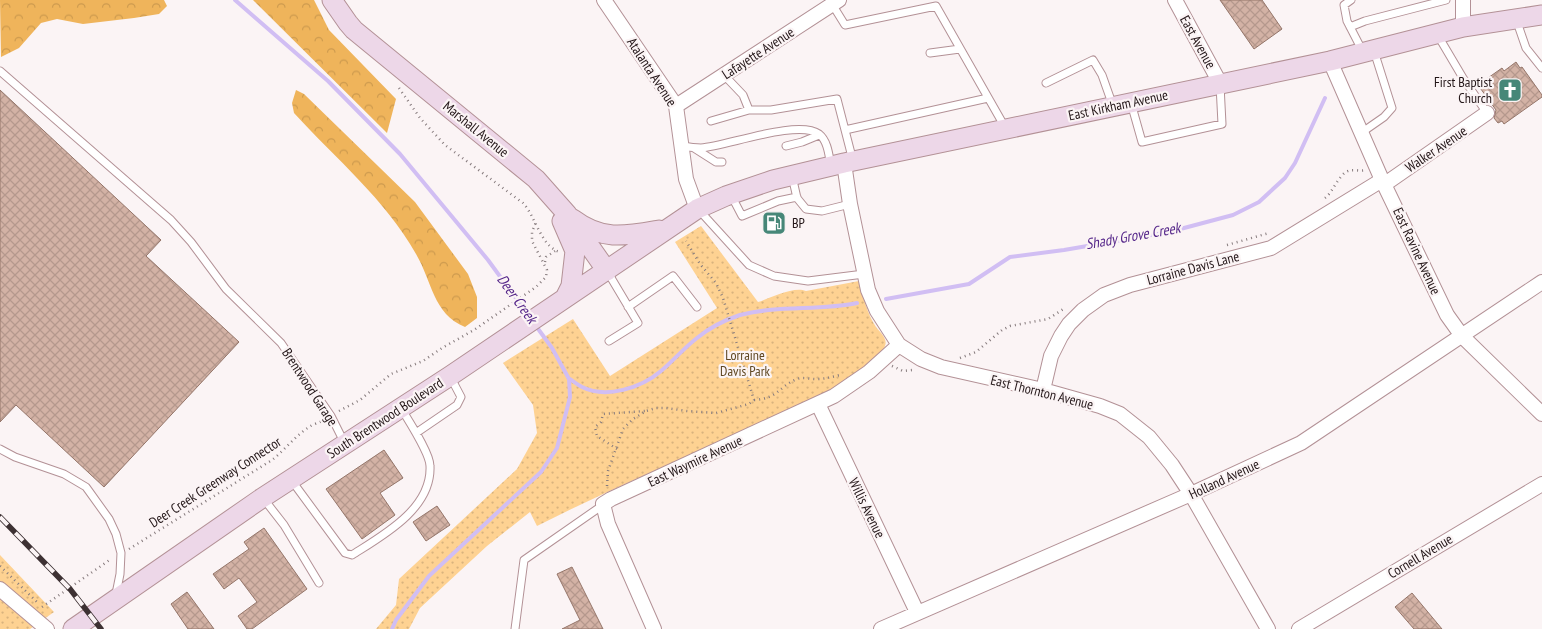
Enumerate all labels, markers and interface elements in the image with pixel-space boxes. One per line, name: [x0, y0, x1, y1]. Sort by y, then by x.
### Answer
street label: East Avenue: [1176, 12, 1220, 72]
street label: Lafayette Avenue: [718, 23, 798, 83]
street label: Atalanta Avenue: [623, 34, 681, 110]
place label: First Baptist Church: [1434, 73, 1492, 107]
church icon: First Baptist Church: [1497, 77, 1523, 103]
street label: East Kirkham Avenue: [1067, 86, 1170, 124]
street label: Marshall Avenue: [439, 97, 513, 161]
street label: Walker Avenue: [1402, 122, 1471, 176]
street label: East Ravine Avenue: [1389, 205, 1445, 298]
fuel station icon: BP: [761, 210, 787, 236]
place label: BP: [792, 214, 805, 232]
water label: Shady Grove Creek: [1084, 217, 1184, 253]
street label: Lorraine Davis Lane: [1145, 247, 1241, 289]
water label: Deer Creek: [493, 270, 543, 329]
street label: Brentwood Garage: [278, 345, 342, 429]
park label: Lorraine Davis Park: [720, 346, 771, 380]
street label: East Thornton Avenue: [989, 371, 1095, 414]
street label: South Brentwood Boulevard: [323, 374, 447, 462]
street label: East Waymire Avenue: [645, 431, 745, 491]
street label: Deer Creek Greenway Connector: [146, 432, 285, 531]
street label: Holland Avenue: [1186, 455, 1262, 503]
street label: Willis Avenue: [845, 475, 889, 541]
street label: Cornell Avenue: [1384, 530, 1456, 582]

